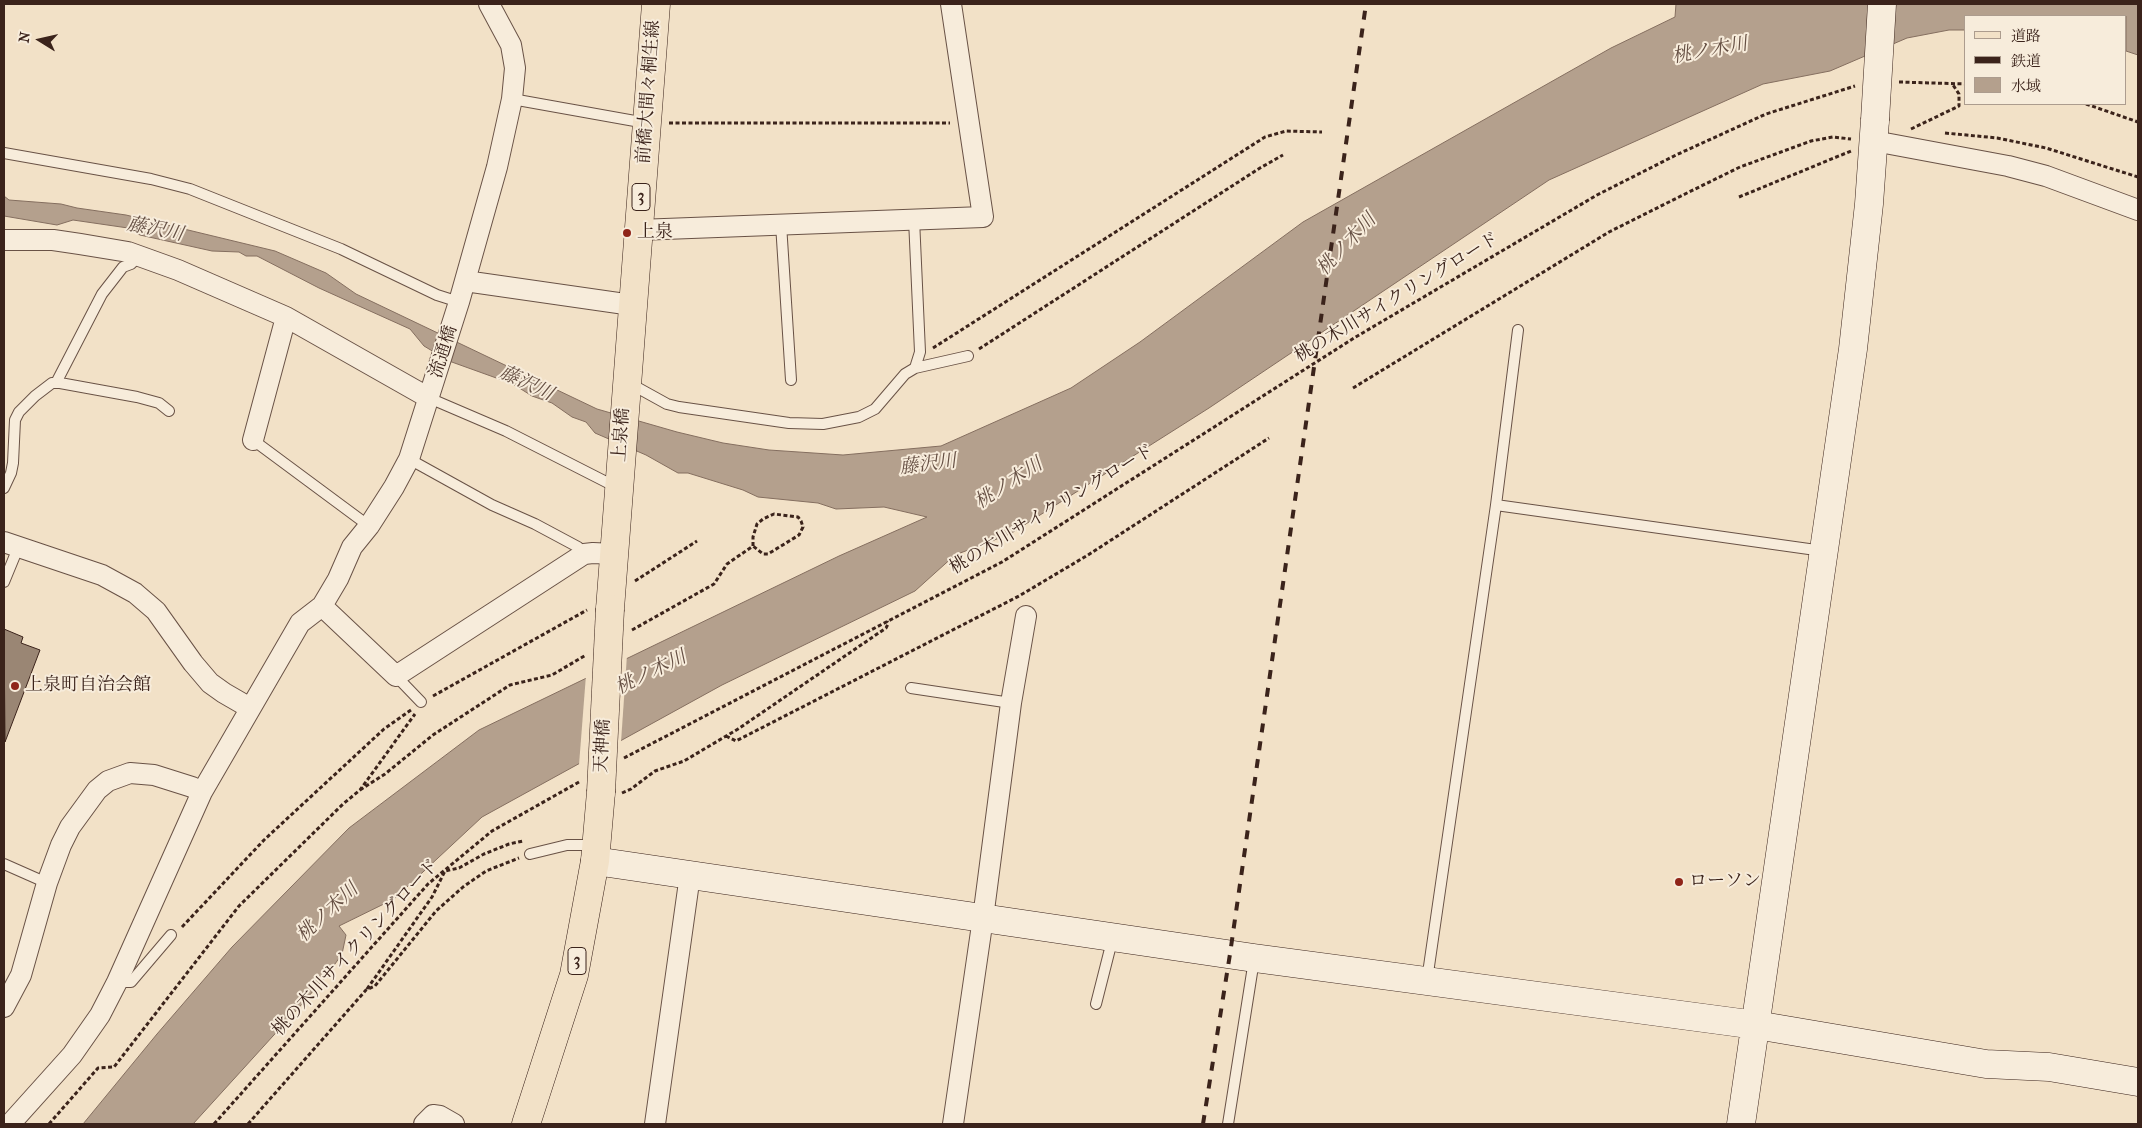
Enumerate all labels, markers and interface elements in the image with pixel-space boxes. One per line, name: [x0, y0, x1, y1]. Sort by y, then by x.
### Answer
north arrow: [15, 15, 65, 65]
legend: [1964, 15, 2127, 105]
street label: 前橋大間々桐生線: [633, 19, 665, 165]
text: 道路: [2011, 27, 2041, 45]
text: N: [15, 31, 34, 44]
water label: 桃ノ木川: [1671, 33, 1749, 69]
text: 鉄道: [2011, 52, 2041, 70]
text: 水域: [2011, 77, 2041, 95]
road number: 3: [632, 183, 650, 210]
water label: 桃ノ木川: [1313, 209, 1381, 281]
water label: 藤沢川: [125, 213, 185, 247]
place label: 上泉: [637, 222, 673, 244]
marker: 上泉: [621, 227, 633, 239]
street label: 桃の木川サイクリングロード: [1291, 228, 1503, 368]
street label: 流通橋: [426, 323, 462, 381]
water label: 藤沢川: [495, 362, 557, 406]
street label: 上泉橋: [609, 407, 635, 463]
street label: 桃の木川サイクリングロード: [946, 440, 1158, 580]
water label: 藤沢川: [898, 450, 958, 480]
water label: 桃ノ木川: [971, 454, 1047, 514]
water label: 桃ノ木川: [612, 646, 690, 700]
place label: 上泉町自治会館: [25, 675, 151, 697]
marker: 上泉町自治会館: [9, 680, 21, 692]
street label: 天神橋: [591, 718, 615, 774]
street label: 桃の木川サイクリングロード: [268, 855, 444, 1041]
place label: ローソン: [1689, 871, 1761, 893]
marker: ローソン: [1673, 876, 1685, 888]
water label: 桃ノ木川: [292, 879, 364, 947]
road number: 3: [568, 948, 586, 974]

